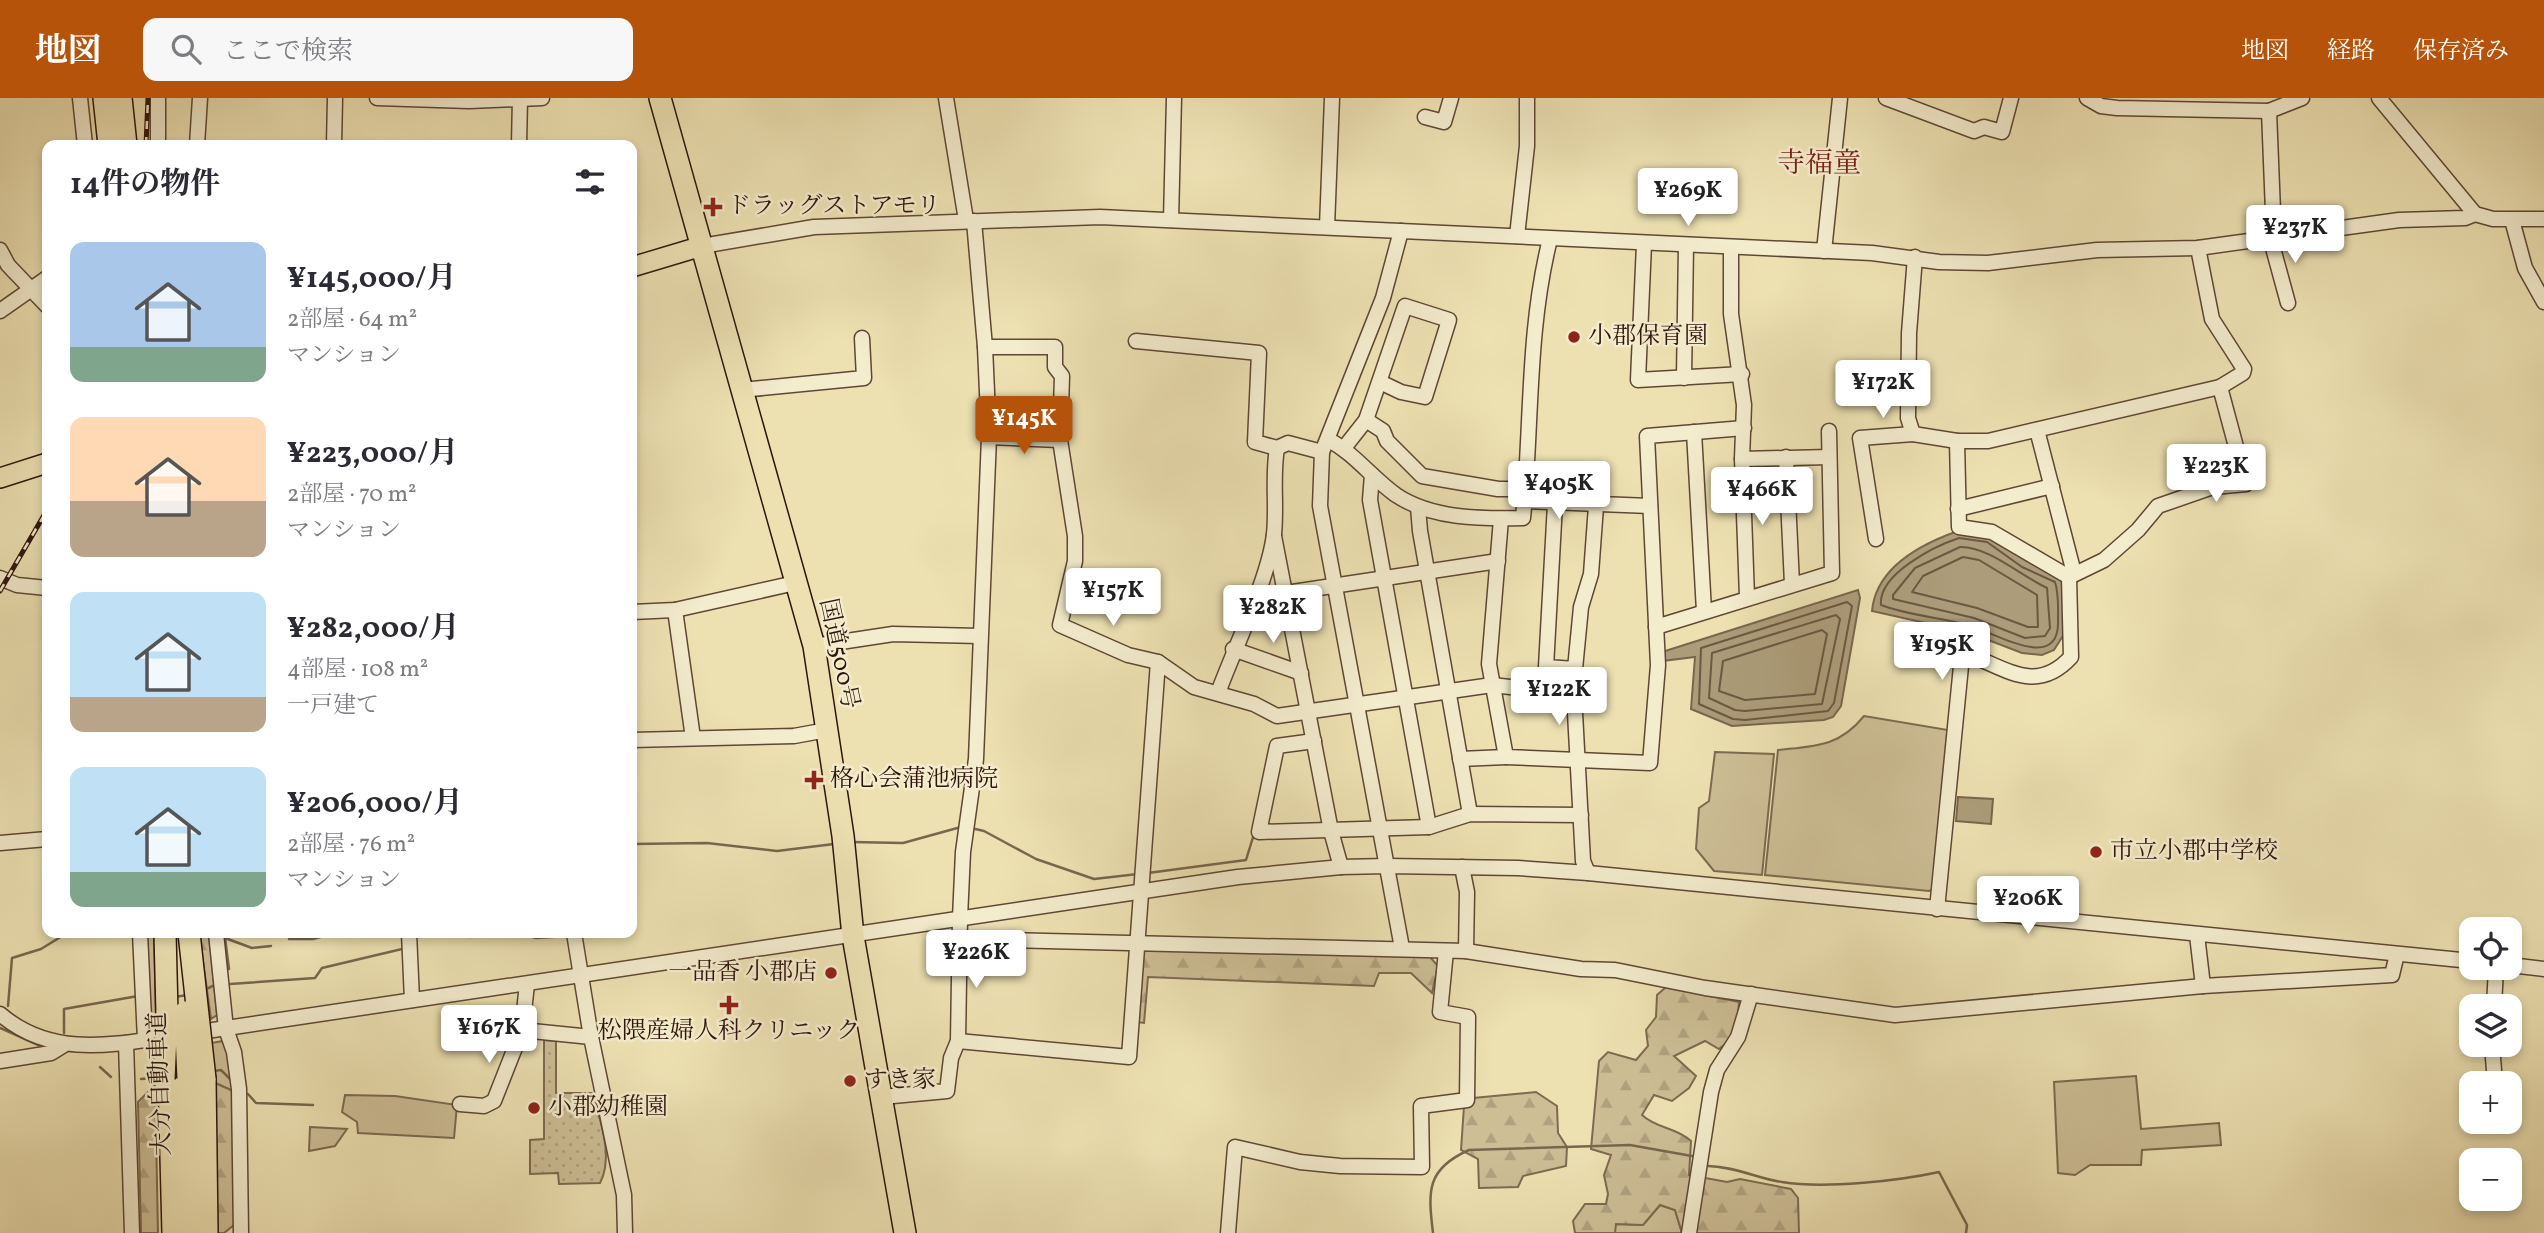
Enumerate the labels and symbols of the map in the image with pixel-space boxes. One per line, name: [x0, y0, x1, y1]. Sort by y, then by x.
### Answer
district label: 寺福童: [1777, 145, 1861, 184]
pin: ¥269K: [1639, 169, 1737, 228]
place label: ドラッグストアモリ: [727, 190, 941, 224]
marker: ドラッグストアモリ: [705, 199, 721, 215]
pin: ¥237K: [2246, 206, 2344, 265]
place label: 小郡保育園: [1588, 320, 1708, 354]
marker: 小郡保育園: [1566, 329, 1582, 345]
pin: ¥172K: [1834, 360, 1932, 420]
pin: ¥145K: [975, 396, 1073, 456]
pin: ¥223K: [2167, 444, 2265, 504]
pin: ¥405K: [1510, 462, 1608, 521]
pin: ¥466K: [1713, 468, 1811, 527]
pin: ¥157K: [1064, 568, 1162, 628]
pin: ¥282K: [1224, 586, 1322, 645]
street label: 国道500号: [810, 595, 866, 713]
pin: ¥195K: [1893, 622, 1991, 682]
pin: ¥122K: [1510, 668, 1608, 727]
place label: 格心会蒲池病院: [830, 763, 998, 797]
marker: 格心会蒲池病院: [804, 770, 824, 790]
place label: 市立小郡中学校: [2110, 835, 2278, 869]
marker: 市立小郡中学校: [2088, 844, 2104, 860]
pin: ¥206K: [1979, 876, 2077, 936]
pin: ¥226K: [927, 930, 1025, 990]
place label: 一品香 小郡店: [668, 956, 817, 990]
marker: 一品香 小郡店: [823, 965, 839, 981]
marker: 松隈産婦人科クリニック: [719, 995, 739, 1015]
pin: ¥167K: [440, 1006, 538, 1065]
street label: 大分自動車道: [141, 1011, 181, 1157]
place label: 松隈産婦人科クリニック: [598, 1015, 860, 1049]
place label: すき家: [864, 1064, 936, 1098]
marker: すき家: [842, 1073, 858, 1089]
place label: 小郡幼稚園: [548, 1091, 668, 1125]
marker: 小郡幼稚園: [526, 1100, 542, 1116]

